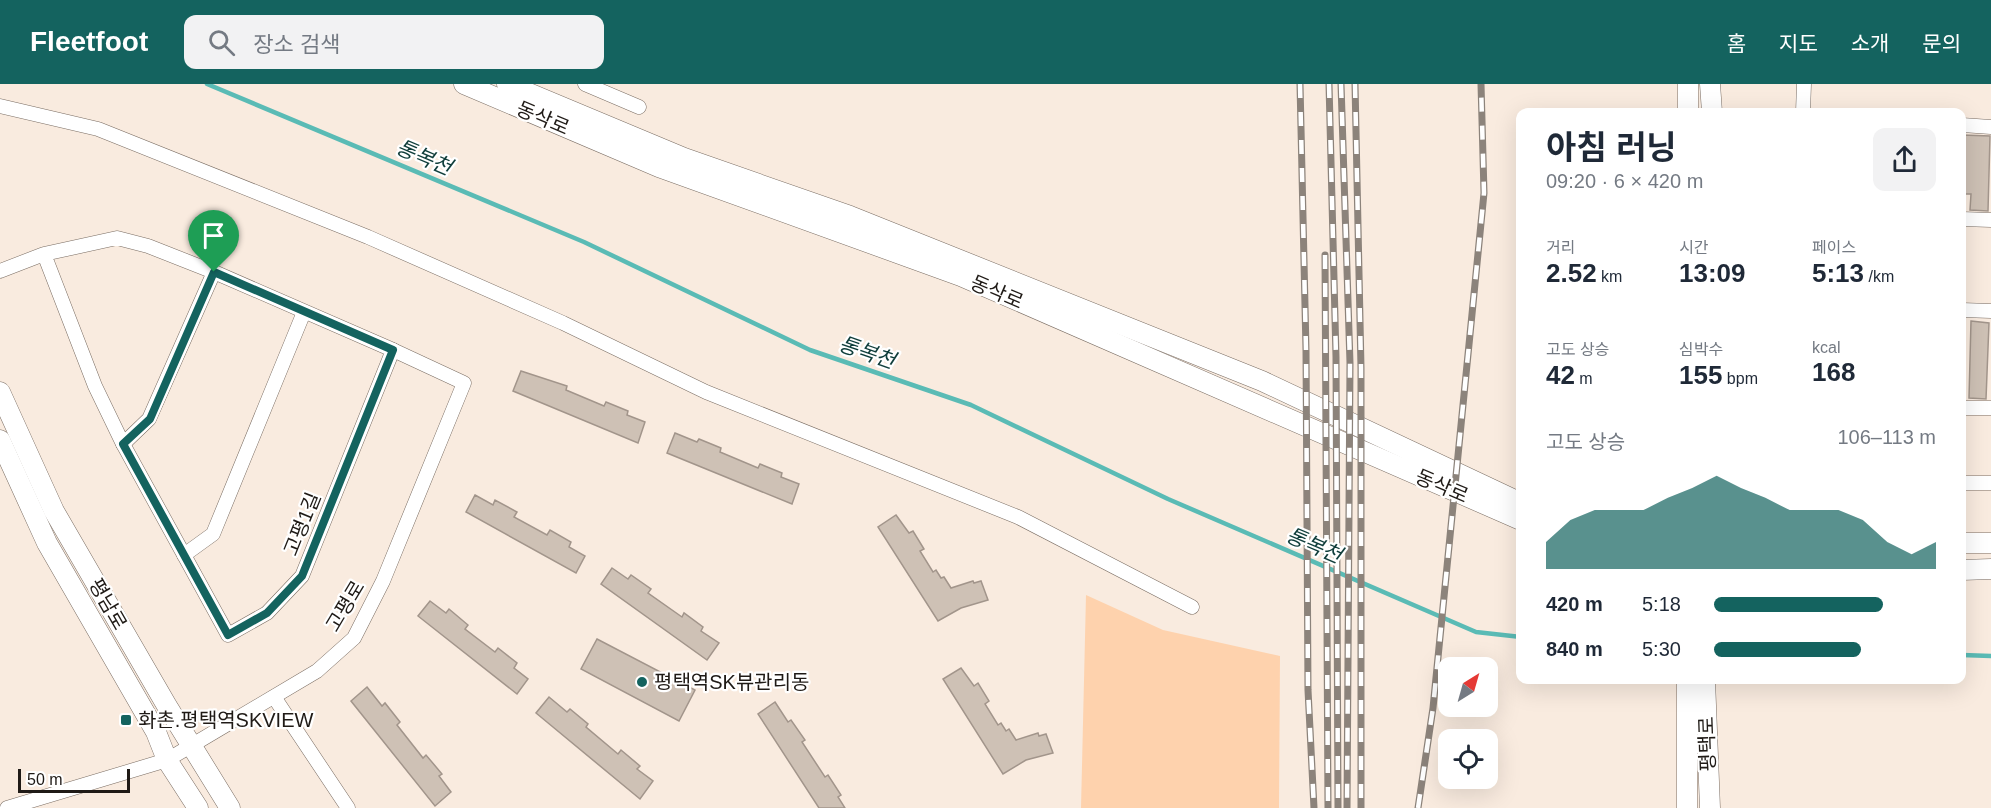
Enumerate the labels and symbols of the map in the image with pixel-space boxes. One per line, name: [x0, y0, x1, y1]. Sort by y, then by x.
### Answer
street label: 동삭로: [513, 97, 573, 139]
water label: 통복천: [393, 135, 458, 180]
pin: [188, 210, 239, 272]
street label: 동삭로: [967, 271, 1027, 313]
water label: 통복천: [836, 332, 901, 373]
street label: 동삭로: [1412, 465, 1472, 507]
street label: 고평1길: [279, 489, 325, 559]
water label: 통복천: [1283, 523, 1348, 568]
street label: 평남로: [85, 575, 131, 633]
street label: 고평로: [321, 577, 369, 635]
north arrow: [1438, 657, 1498, 717]
place label: 평택역SK뷰관리동: [654, 671, 809, 693]
marker: 평택역SK뷰관리동: [635, 675, 649, 689]
place label: 화촌.평택역SKVIEW: [138, 709, 313, 731]
marker: 화촌.평택역SKVIEW: [119, 713, 133, 727]
street label: 평택로: [1695, 716, 1719, 772]
scale bar: [18, 766, 130, 794]

